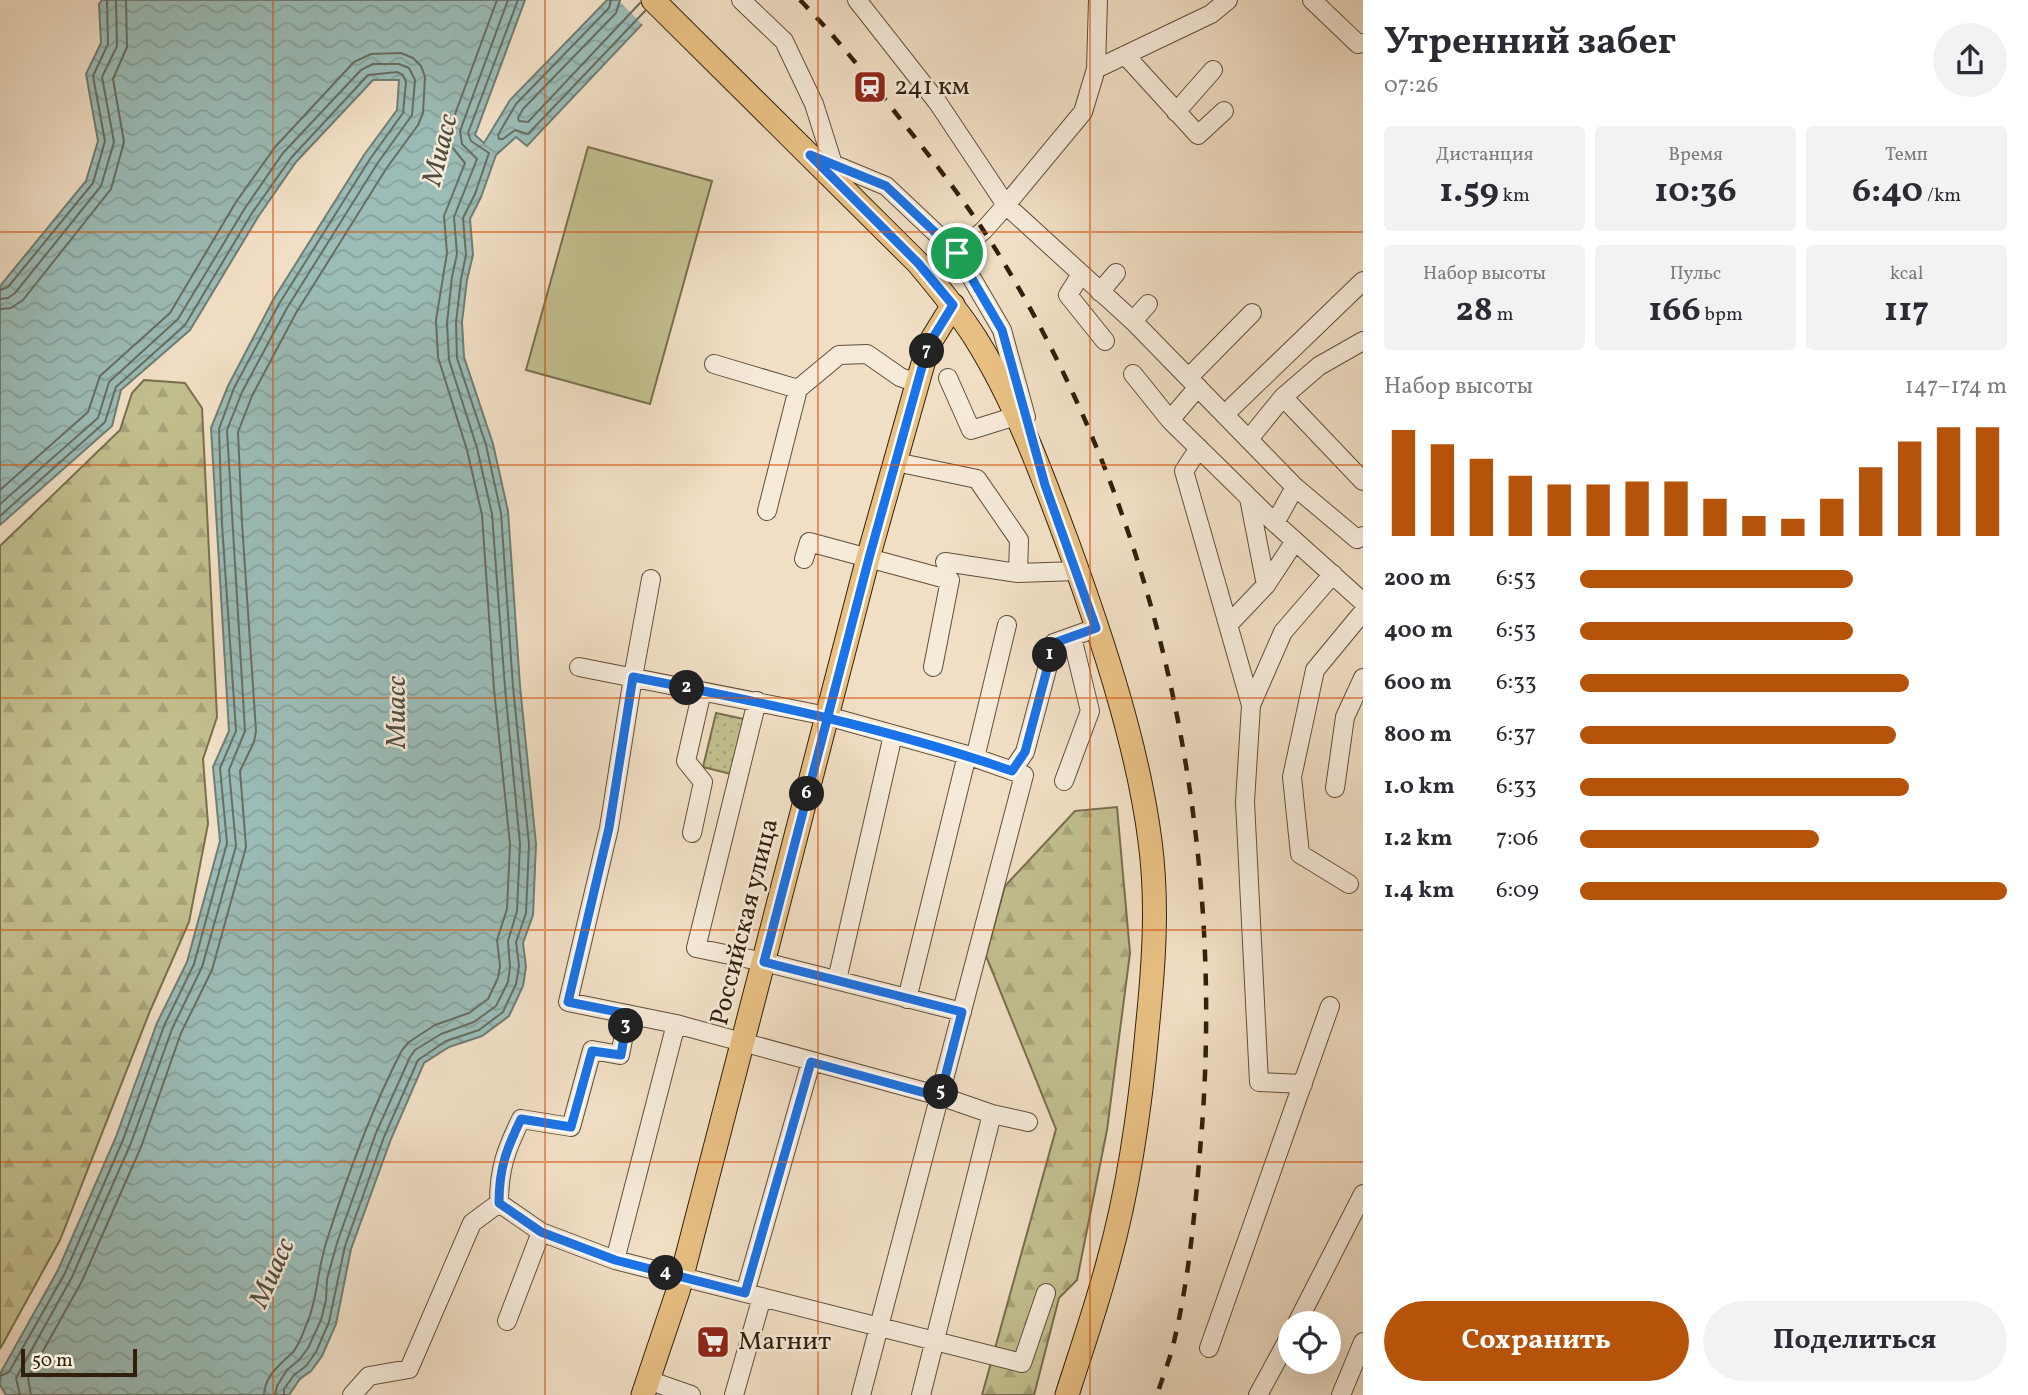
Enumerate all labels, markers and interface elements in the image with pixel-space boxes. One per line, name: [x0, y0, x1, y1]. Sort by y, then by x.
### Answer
text: Утренний забег: [1384, 17, 1676, 70]
button: share: [1933, 23, 2007, 97]
station icon: 241 км: [851, 68, 889, 106]
place label: 241 км: [894, 69, 970, 105]
text: 07:26: [1384, 70, 1438, 102]
water label: Миасс: [413, 110, 469, 191]
text: Дистанция: [1436, 142, 1533, 168]
text: Время: [1668, 142, 1723, 168]
text: Темп: [1885, 142, 1928, 168]
text: 1.59: [1439, 168, 1499, 216]
text: 10:36: [1654, 168, 1737, 216]
text: 6:40: [1852, 168, 1923, 216]
text: km: [1499, 183, 1530, 209]
text: /km: [1923, 183, 1961, 209]
pin: [927, 223, 987, 283]
icon: arrive: [938, 234, 976, 272]
text: Набор высоты: [1423, 261, 1546, 287]
text: Пульс: [1670, 261, 1721, 287]
text: kcal: [1890, 261, 1923, 287]
text: 28: [1456, 287, 1493, 335]
text: 166: [1648, 287, 1701, 335]
text: 117: [1884, 287, 1929, 335]
text: m: [1493, 302, 1513, 328]
text: bpm: [1701, 302, 1743, 328]
pin: 7: [909, 334, 944, 368]
text: 7: [922, 337, 931, 363]
text: Набор высоты: [1384, 371, 1533, 403]
text: 147–174 m: [1905, 371, 2007, 403]
text: 200 m: [1384, 563, 1451, 595]
text: 6:53: [1496, 563, 1536, 595]
text: 400 m: [1384, 615, 1453, 647]
text: 6:53: [1496, 615, 1536, 647]
pin: 1: [1032, 638, 1068, 672]
text: 1: [1046, 641, 1053, 667]
text: 600 m: [1384, 667, 1452, 699]
text: 6:33: [1496, 667, 1537, 699]
pin: 2: [670, 670, 704, 706]
text: 2: [682, 674, 691, 700]
water label: Миасс: [378, 676, 417, 749]
text: 800 m: [1384, 719, 1452, 751]
text: 6:37: [1496, 719, 1536, 751]
text: 1.0 km: [1384, 771, 1455, 803]
text: 6:33: [1496, 771, 1537, 803]
pin: 6: [790, 776, 824, 812]
text: 6: [801, 780, 812, 806]
street label: Российская улица: [702, 815, 788, 1029]
text: 1.2 km: [1384, 823, 1453, 855]
text: 7:06: [1496, 823, 1538, 855]
text: 1.4 km: [1384, 875, 1455, 907]
text: 6:09: [1496, 875, 1539, 907]
pin: 3: [608, 1009, 644, 1044]
text: 3: [621, 1012, 630, 1038]
pin: 5: [923, 1074, 958, 1110]
text: 5: [936, 1078, 945, 1104]
water label: Миасс: [240, 1232, 306, 1315]
pin: 4: [648, 1256, 684, 1290]
text: 4: [660, 1259, 671, 1285]
button: Сохранить: [1384, 1301, 1689, 1381]
button: Поделиться: [1703, 1301, 2007, 1381]
map controls: [1278, 1311, 1341, 1374]
button: locate: [1278, 1311, 1341, 1374]
supermarket icon: Магнит: [694, 1323, 732, 1361]
place label: Магнит: [738, 1324, 831, 1360]
scale bar: [21, 1346, 136, 1378]
text: 50 m: [32, 1348, 73, 1374]

